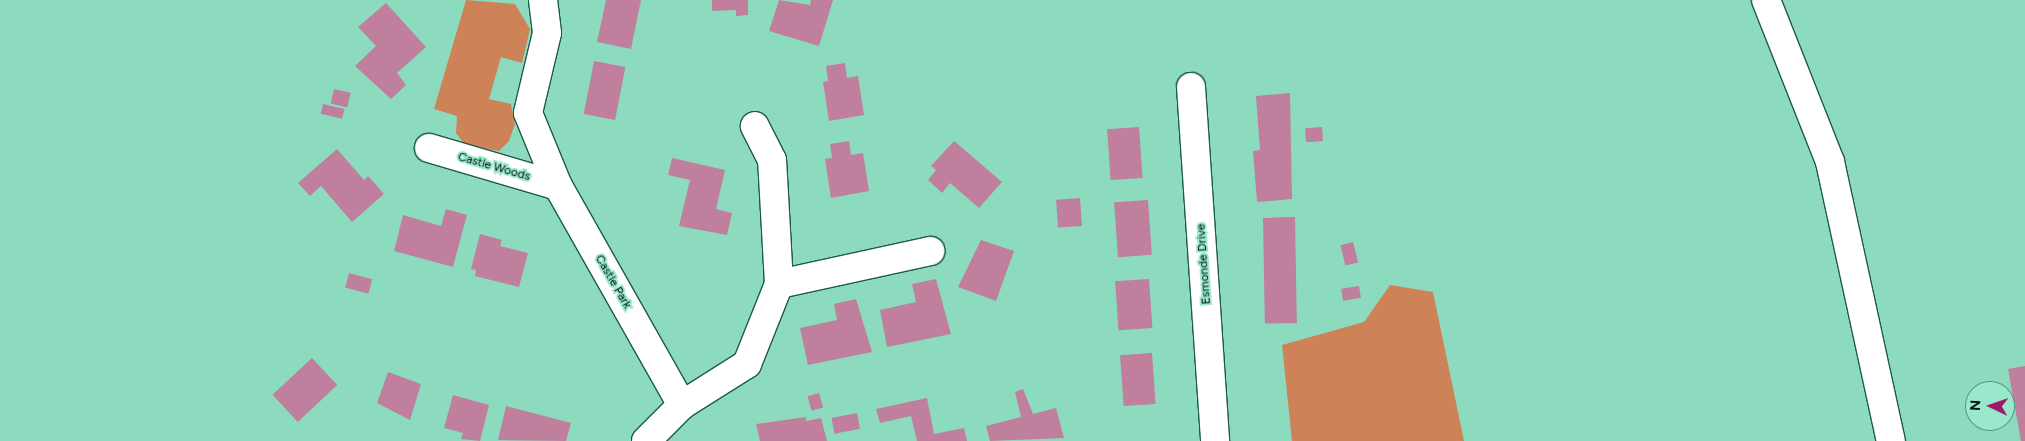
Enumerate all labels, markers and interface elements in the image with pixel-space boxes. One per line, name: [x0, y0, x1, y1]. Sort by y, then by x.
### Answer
street label: Castle Woods: [456, 150, 532, 184]
street label: Esmonde Drive: [1194, 223, 1214, 305]
street label: Castle Park: [592, 252, 634, 312]
north arrow: [1965, 381, 2015, 431]
text: N: [1967, 399, 1984, 411]

